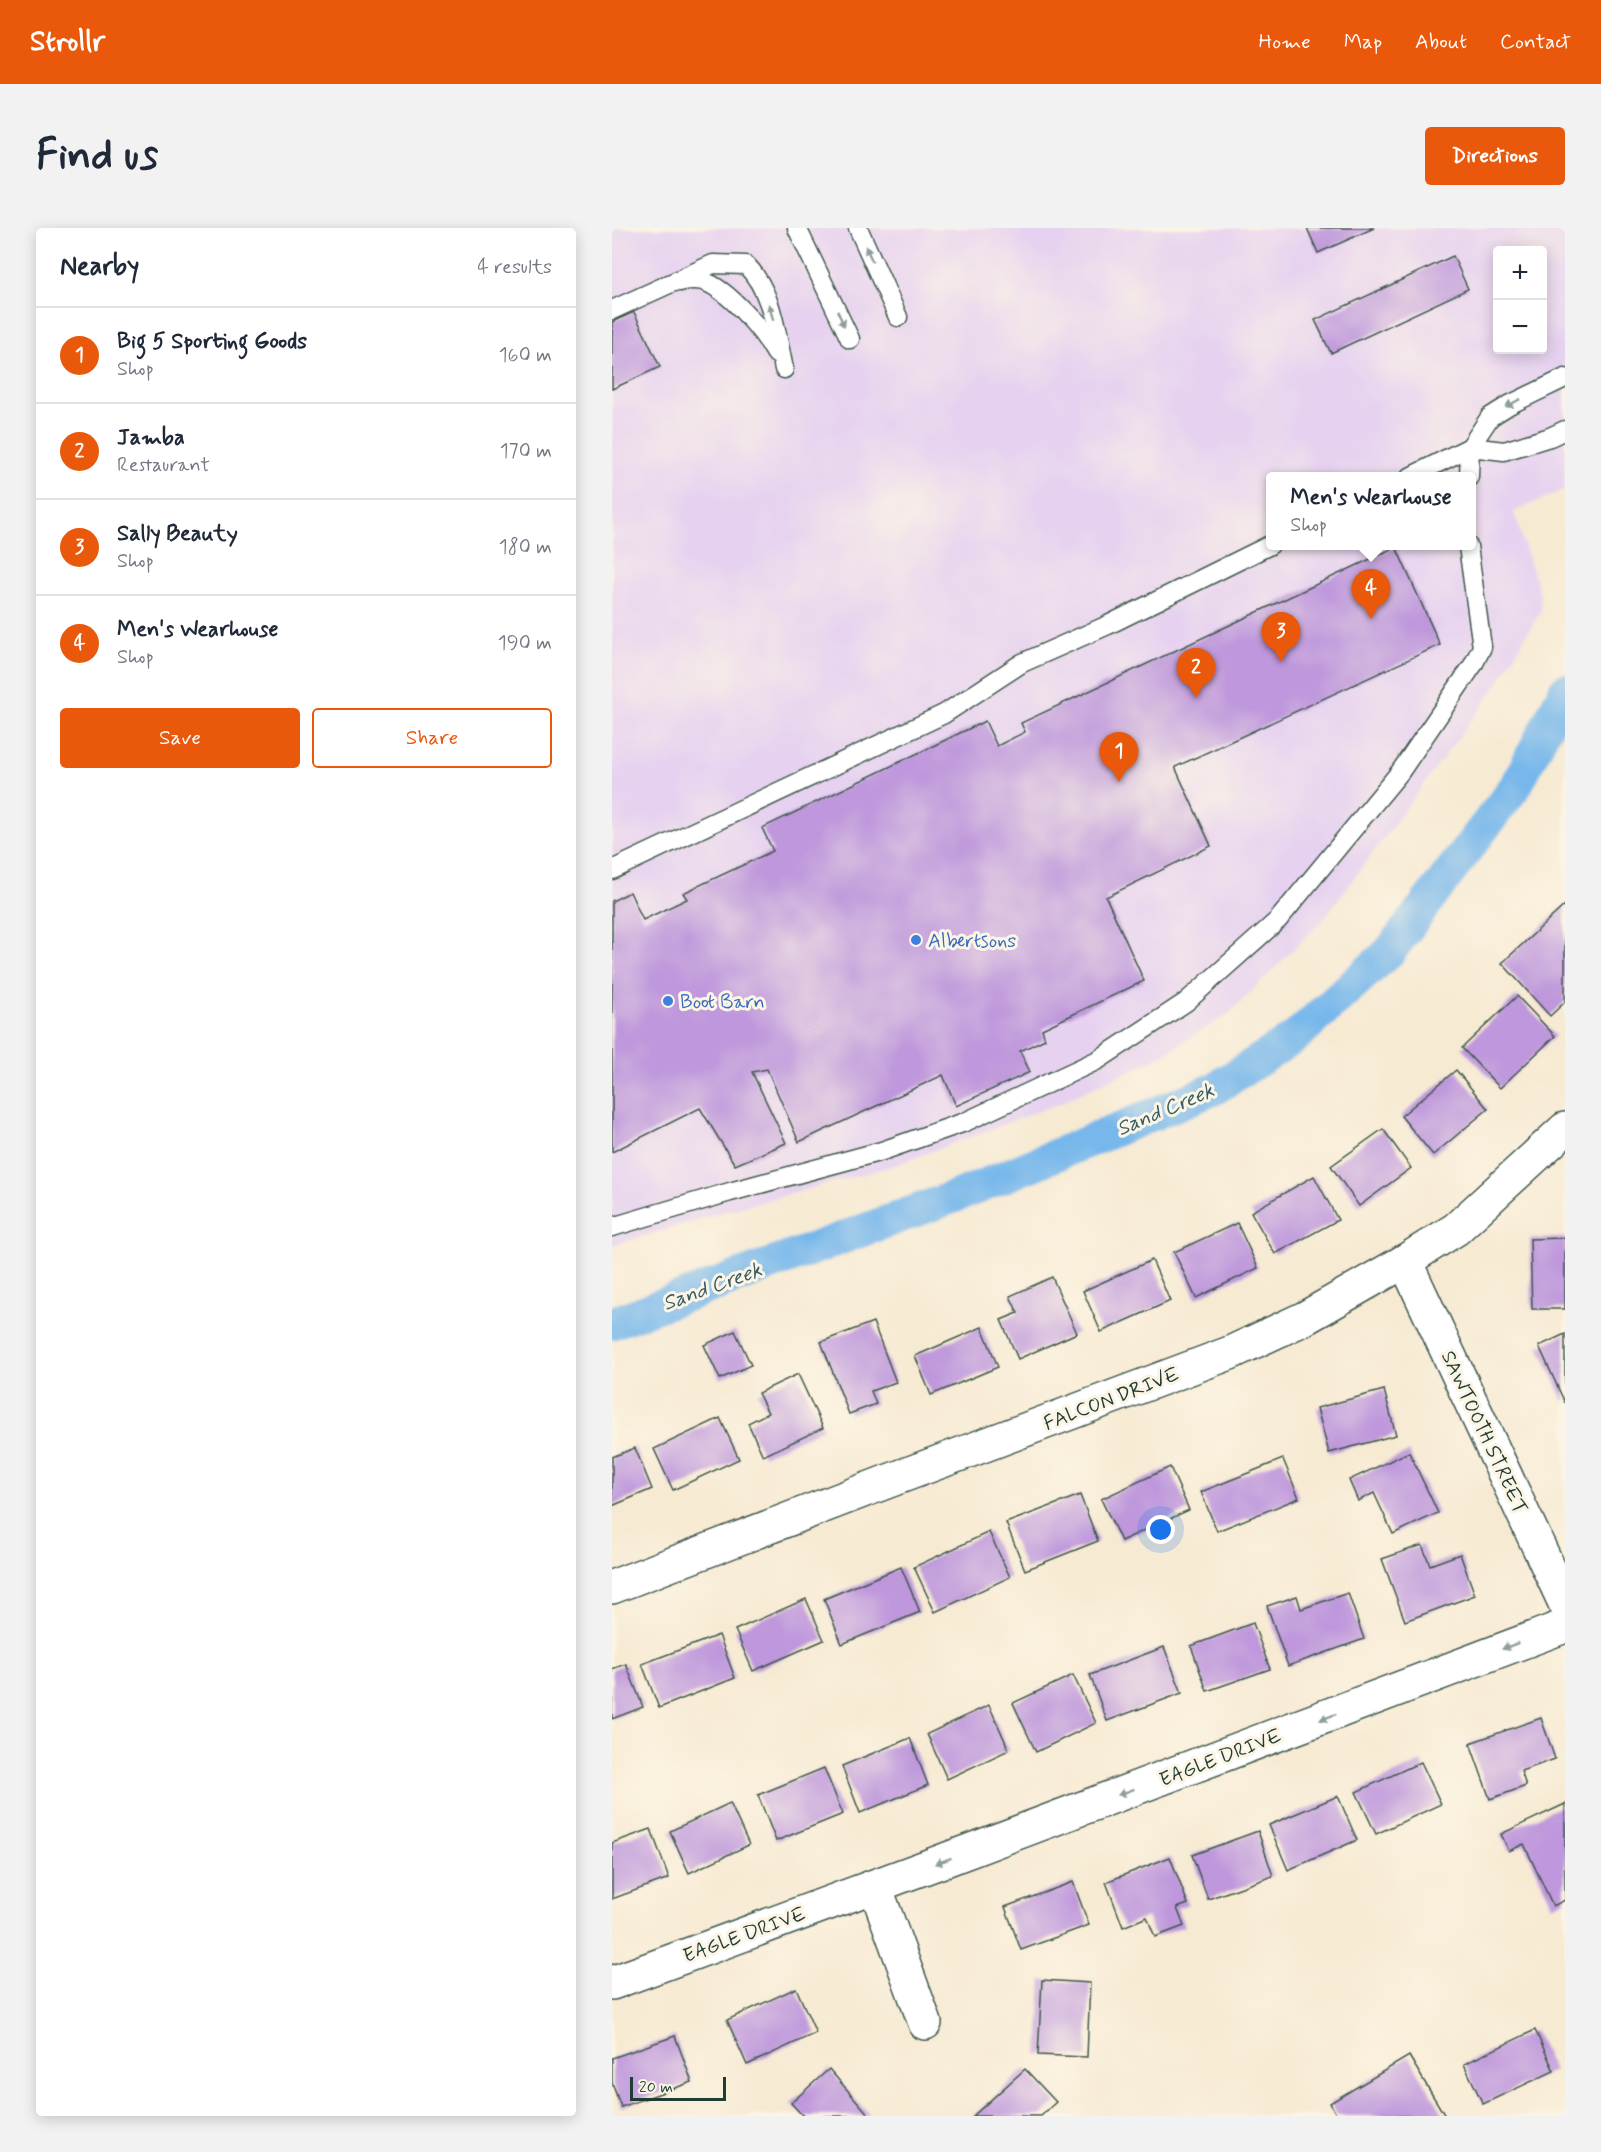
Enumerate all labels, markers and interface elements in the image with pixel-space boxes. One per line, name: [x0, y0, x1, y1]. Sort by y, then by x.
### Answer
text: Strollr: [30, 24, 105, 61]
text: Home: [1259, 28, 1311, 56]
text: Map: [1344, 28, 1382, 56]
text: About: [1415, 28, 1467, 56]
text: Contact: [1500, 28, 1571, 56]
button: Directions: [1425, 127, 1565, 185]
text: Find us: [36, 129, 158, 184]
one-way arrow: [865, 245, 874, 262]
map controls: [1493, 246, 1547, 354]
button: +: [1493, 246, 1547, 300]
text: Nearby: [60, 250, 139, 284]
text: 4 results: [477, 254, 552, 281]
button: −: [1493, 300, 1547, 354]
one-way arrow: [766, 303, 775, 321]
one-way arrow: [836, 310, 845, 327]
text: Big 5 Sporting Goods: [117, 328, 307, 356]
text: 1: [75, 342, 84, 369]
text: 160 m: [499, 342, 552, 369]
text: Shop: [117, 356, 154, 383]
one-way arrow: [1504, 399, 1521, 408]
text: Jamba: [117, 424, 185, 452]
text: 2: [75, 438, 84, 465]
text: 170 m: [500, 438, 552, 465]
text: Restaurant: [117, 452, 210, 479]
popup: [1266, 472, 1476, 550]
text: Men's Wearhouse: [1290, 484, 1452, 512]
text: Shop: [1290, 512, 1327, 539]
text: Sally Beauty: [117, 520, 238, 548]
text: 3: [75, 534, 84, 561]
text: 180 m: [499, 534, 552, 561]
text: Shop: [117, 548, 154, 575]
pin: 4: [1352, 570, 1390, 619]
pin: 3: [1262, 612, 1300, 662]
text: Men's Wearhouse: [117, 616, 278, 644]
text: 4: [74, 630, 85, 657]
text: 190 m: [498, 630, 552, 657]
text: Shop: [117, 644, 154, 671]
pin: 2: [1176, 648, 1216, 698]
button: Save: [60, 708, 300, 768]
button: Share: [312, 708, 552, 768]
pin: 1: [1100, 732, 1138, 782]
place label: Albertsons: [928, 928, 1016, 955]
marker: Albertsons: [909, 933, 923, 947]
place label: Boot Barn: [680, 989, 765, 1016]
marker: Boot Barn: [661, 994, 675, 1008]
water label: Sand Creek: [1112, 1077, 1218, 1143]
water label: Sand Creek: [659, 1256, 766, 1318]
street label: SAWTOOTH STREET: [1434, 1347, 1533, 1519]
street label: FALCON DRIVE: [1040, 1361, 1183, 1438]
your location: [1146, 1515, 1175, 1544]
one-way arrow: [1501, 1642, 1519, 1652]
one-way arrow: [1319, 1712, 1337, 1722]
street label: EAGLE DRIVE: [1156, 1723, 1285, 1794]
one-way arrow: [1117, 1788, 1135, 1798]
one-way arrow: [934, 1856, 952, 1866]
street label: EAGLE DRIVE: [679, 1901, 810, 1970]
scale bar: [630, 2074, 726, 2102]
text: 20 m: [639, 2077, 673, 2098]

